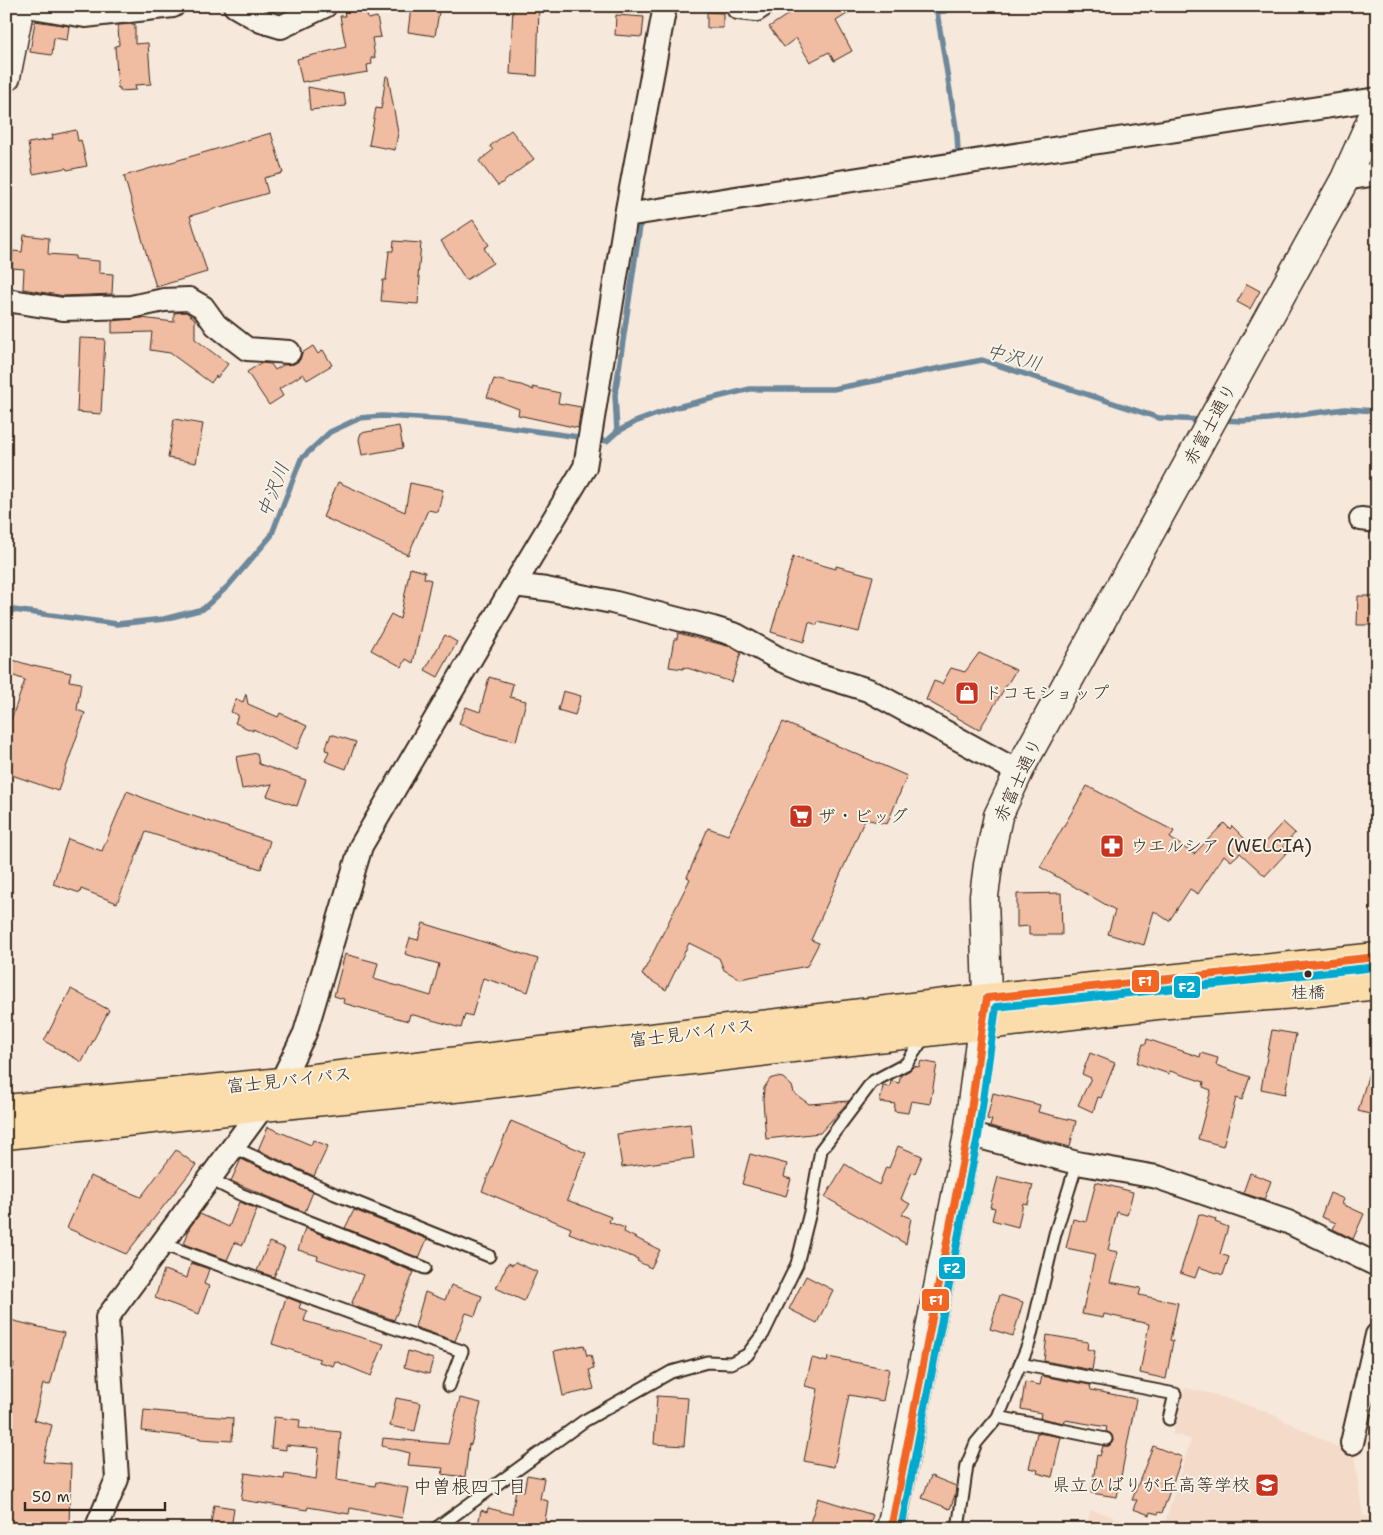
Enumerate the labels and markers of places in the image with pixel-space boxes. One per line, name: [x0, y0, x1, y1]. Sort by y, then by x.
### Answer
shop icon: ドコモショップ: [954, 680, 980, 706]
place label: ドコモショップ: [984, 681, 1109, 705]
supermarket icon: ザ・ビッグ: [788, 803, 814, 829]
place label: ザ・ビッグ: [818, 804, 908, 828]
pharmacy icon: ウエルシア (WELCIA): [1099, 833, 1125, 859]
place label: ウエルシア (WELCIA): [1130, 834, 1312, 858]
marker: 桂橋: [1303, 969, 1313, 979]
place label: 桂橋: [1291, 981, 1325, 1003]
school or university icon: 県立ひばりが丘高等学校: [1254, 1472, 1280, 1498]
place label: 県立ひばりが丘高等学校: [1052, 1473, 1250, 1497]

